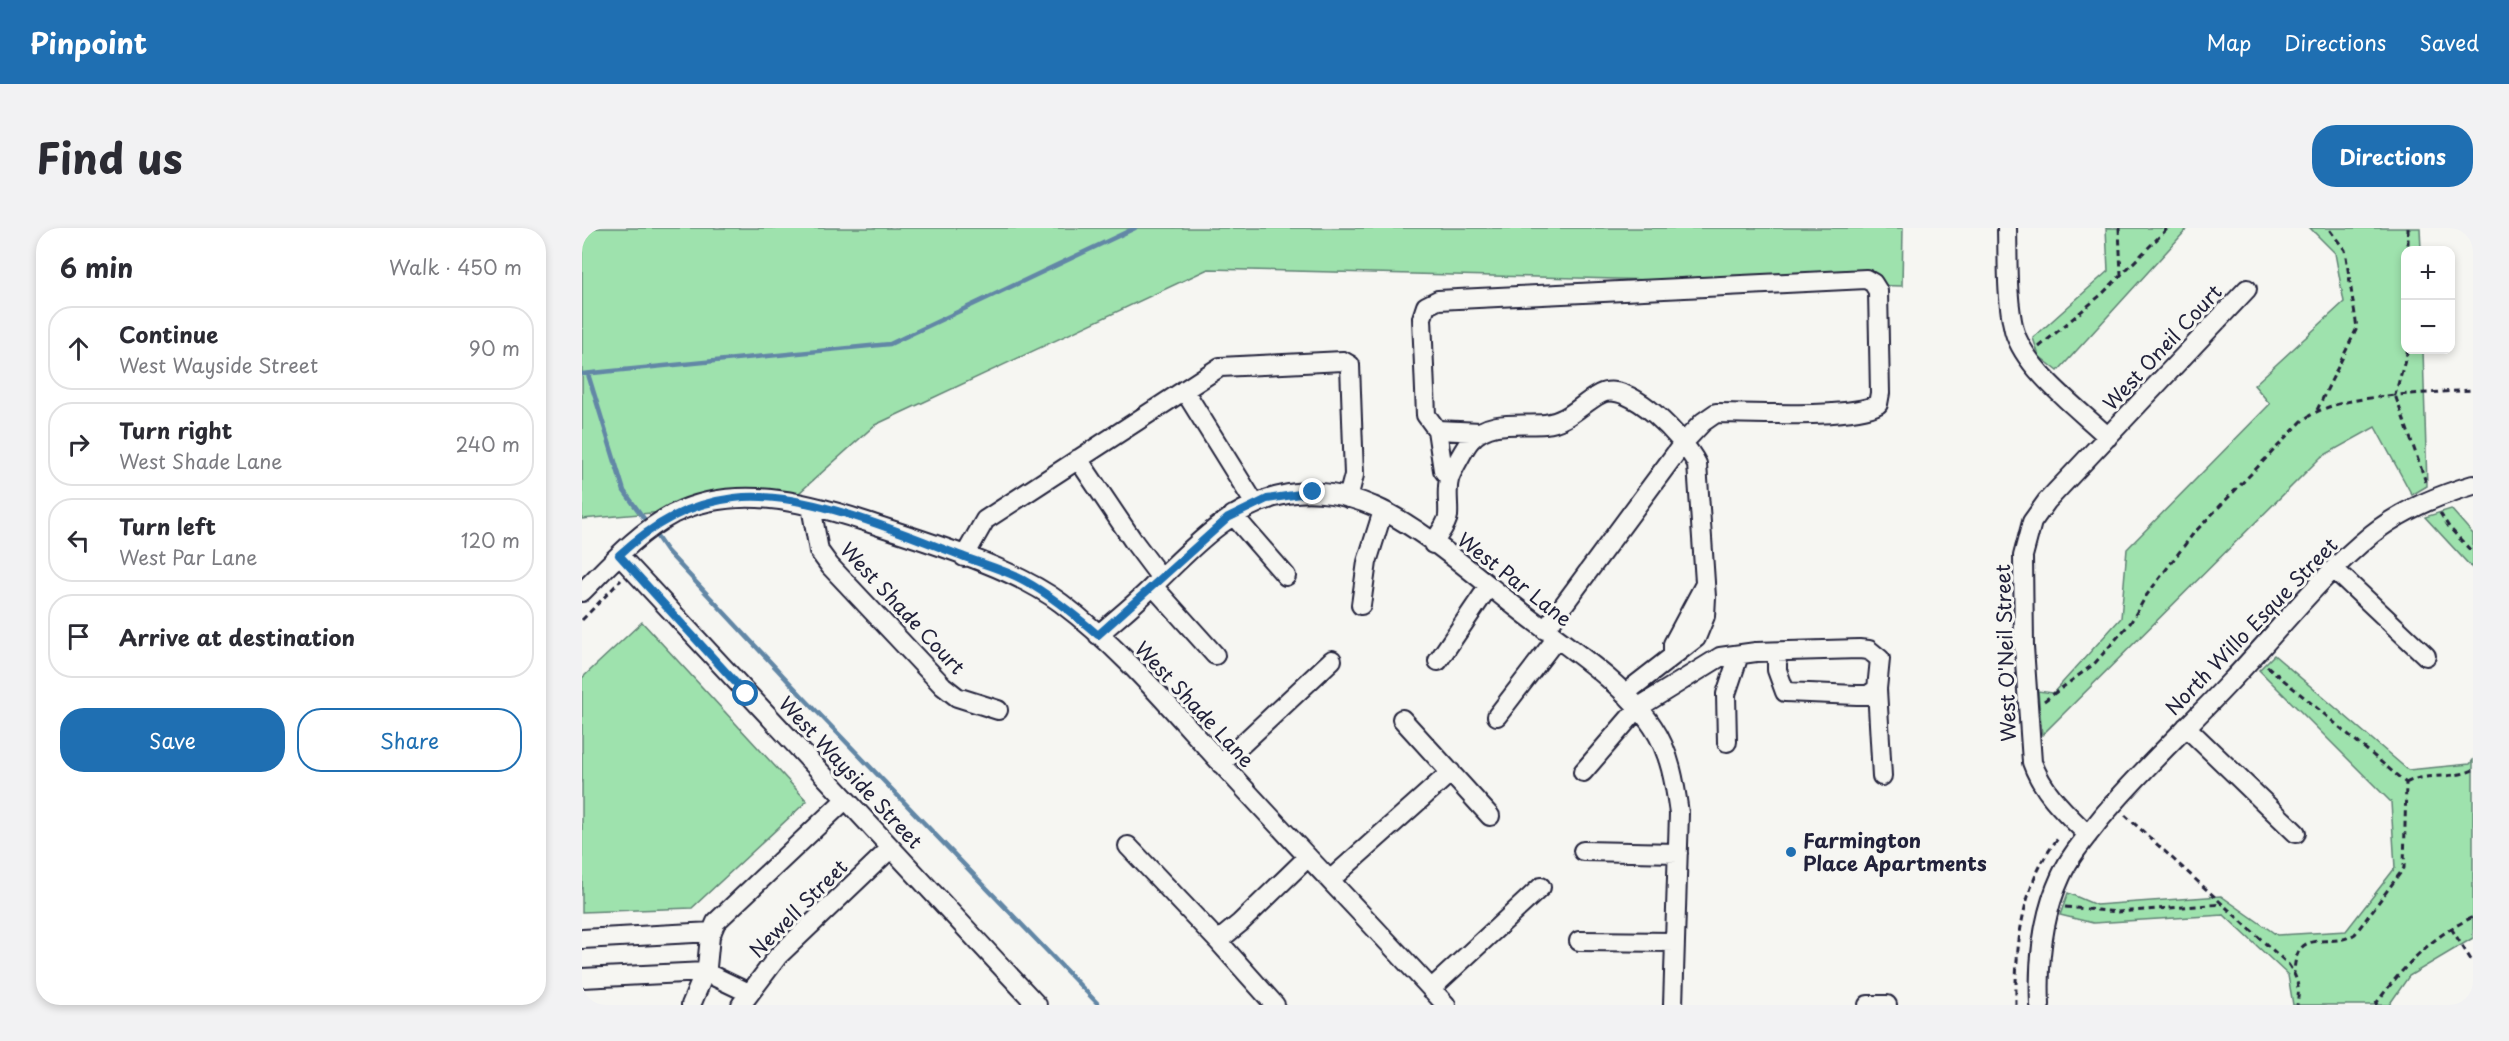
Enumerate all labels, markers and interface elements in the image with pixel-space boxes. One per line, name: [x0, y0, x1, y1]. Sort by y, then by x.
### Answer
text: Pinpoint: [30, 21, 147, 64]
text: Map: [2206, 26, 2251, 58]
text: Directions: [2284, 26, 2386, 58]
text: Saved: [2419, 26, 2479, 58]
text: Find us: [36, 125, 183, 188]
button: Directions: [2312, 125, 2473, 187]
map controls: [2401, 246, 2455, 354]
button: +: [2401, 246, 2455, 300]
text: 6 min: [60, 248, 133, 287]
text: Walk · 450 m: [389, 252, 522, 282]
street label: West Oneil Court: [2095, 277, 2229, 417]
button: −: [2401, 300, 2455, 354]
text: Continue: [119, 317, 218, 350]
icon: ahead: [62, 332, 95, 365]
text: 90 m: [469, 333, 520, 363]
text: West Wayside Street: [119, 350, 318, 380]
text: Turn right: [119, 413, 232, 446]
icon: right: [62, 428, 95, 461]
text: 240 m: [455, 429, 520, 459]
text: West Shade Lane: [119, 446, 283, 476]
route end: [1299, 478, 1325, 504]
text: Turn left: [119, 509, 216, 542]
icon: left: [62, 524, 95, 557]
text: 120 m: [461, 525, 520, 555]
street label: West Par Lane: [1451, 525, 1579, 633]
street label: North Willo Esque Street: [2158, 530, 2344, 722]
street label: West Shade Court: [834, 535, 972, 681]
text: West Par Lane: [119, 542, 258, 572]
street label: West O'Neil Street: [1987, 564, 2023, 742]
icon: arrive: [62, 620, 95, 653]
text: Arrive at destination: [119, 620, 355, 653]
street label: West Shade Lane: [1128, 634, 1262, 774]
route start: [732, 680, 758, 706]
street label: West Wayside Street: [772, 689, 930, 855]
button: Save: [60, 708, 285, 772]
button: Share: [297, 708, 522, 772]
place label: Farmington Place Apartments: [1803, 825, 1987, 878]
marker: Farmington Place Apartments: [1784, 845, 1798, 859]
street label: Newell Street: [742, 852, 854, 964]

